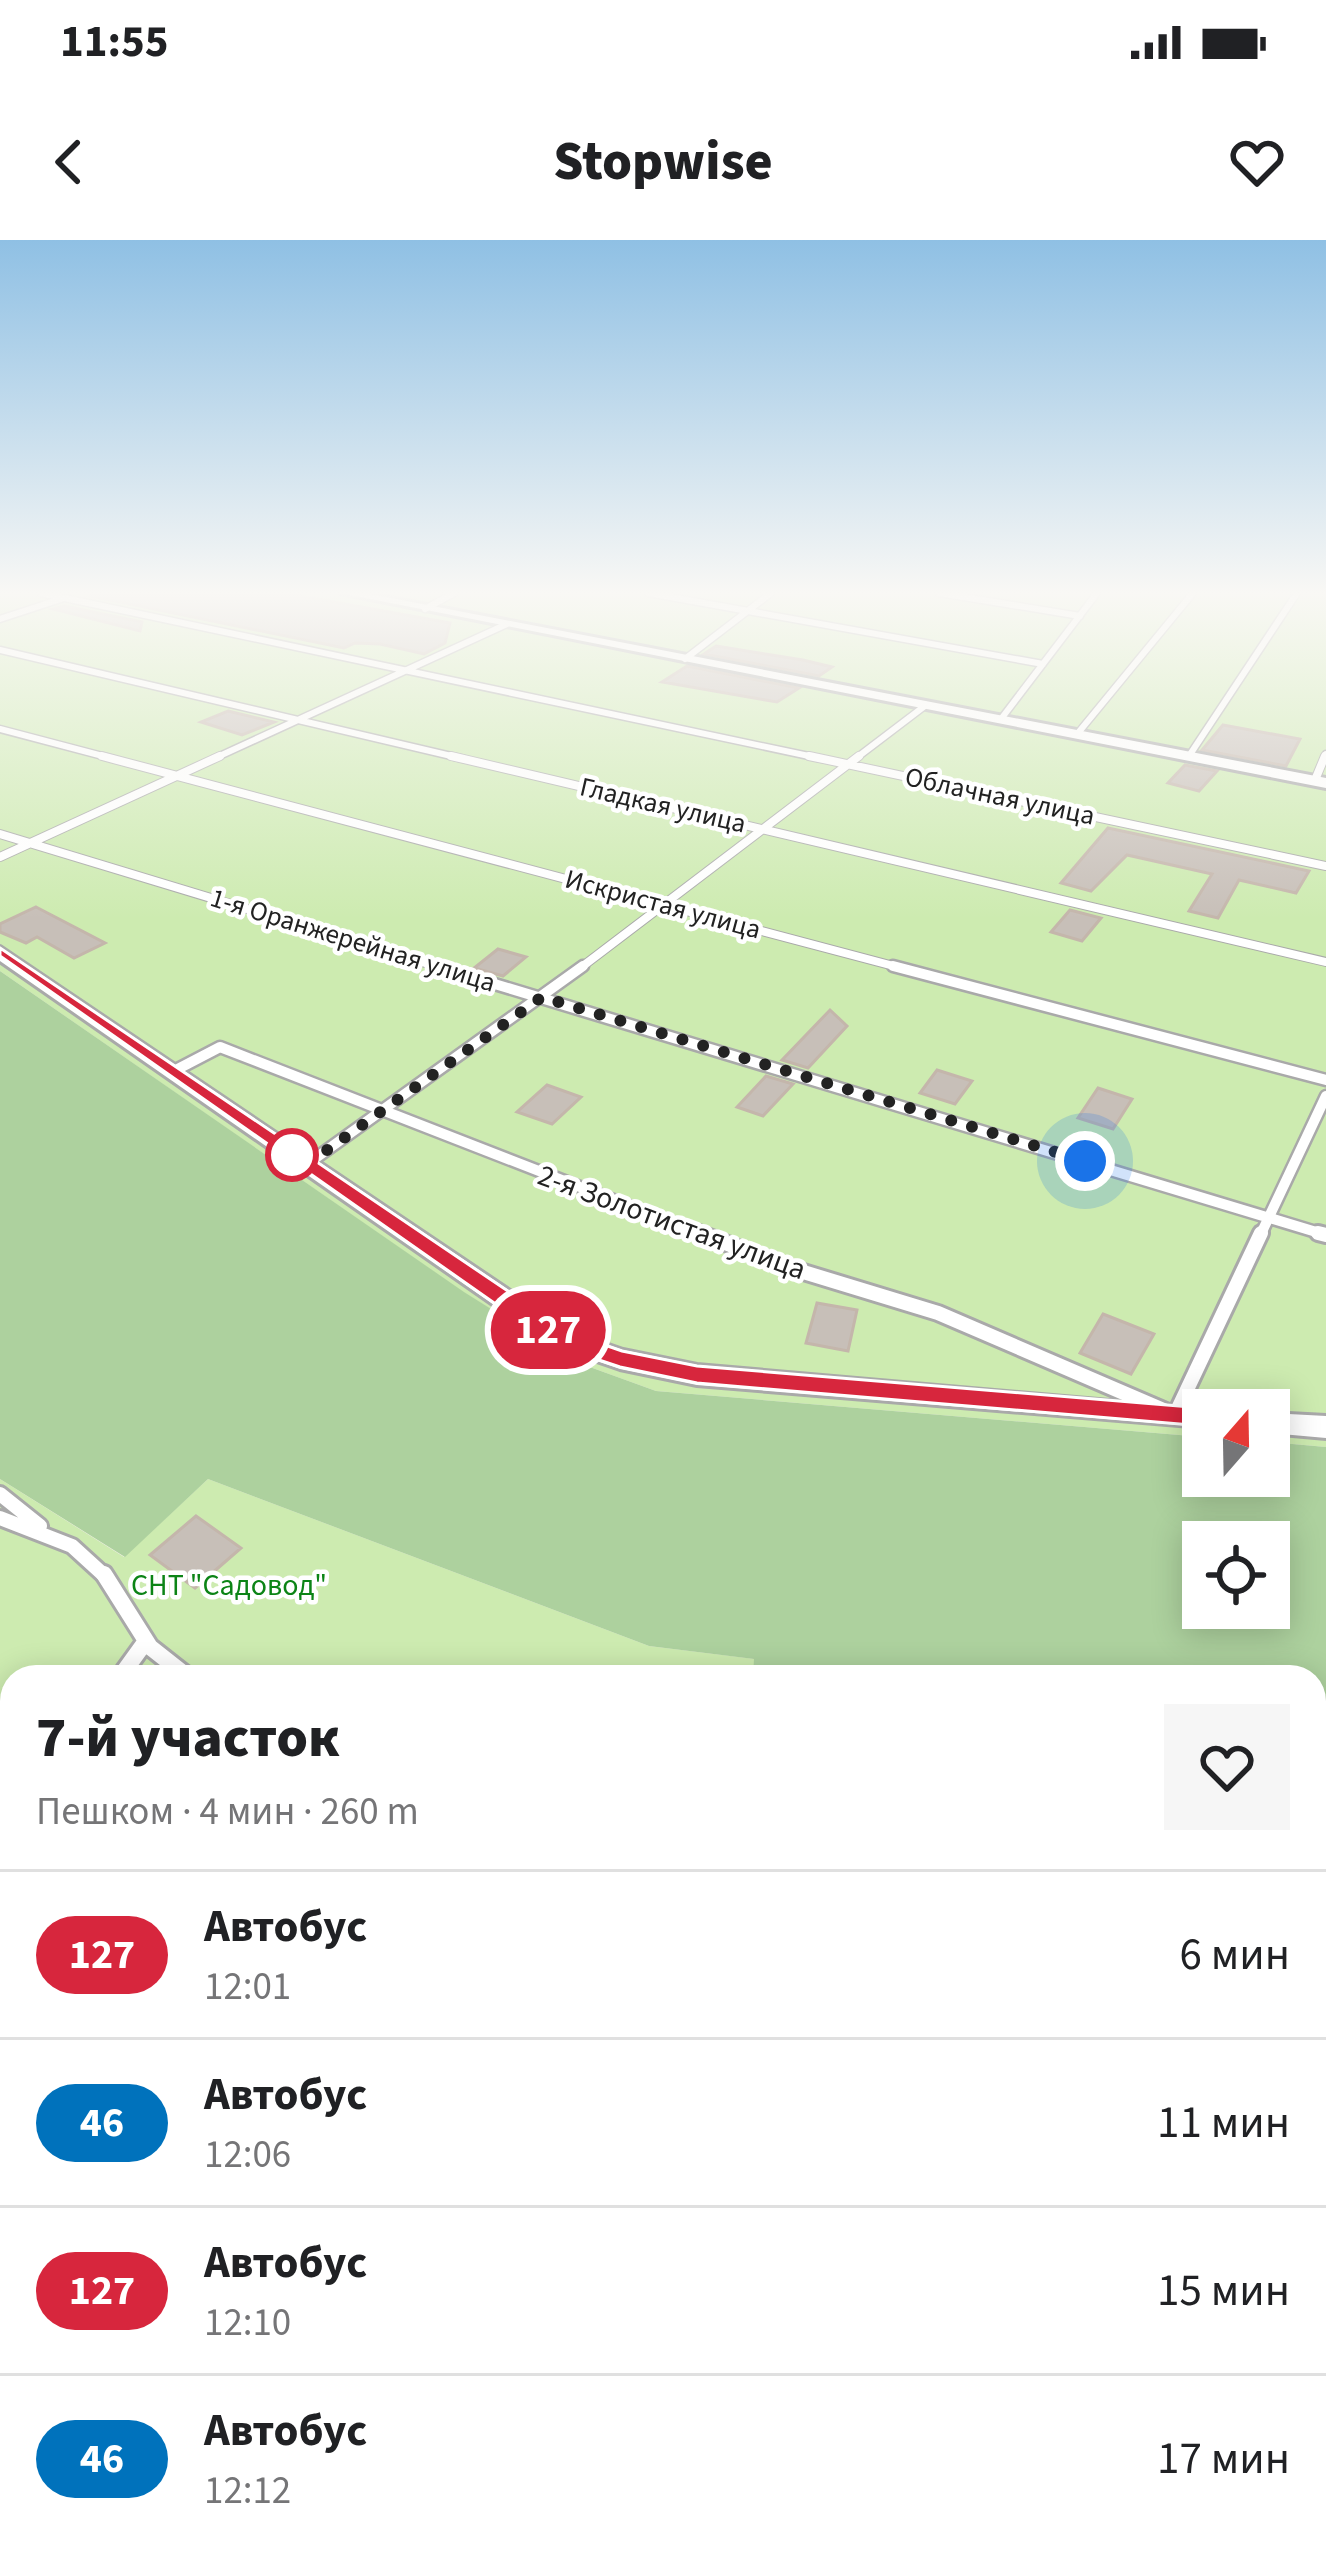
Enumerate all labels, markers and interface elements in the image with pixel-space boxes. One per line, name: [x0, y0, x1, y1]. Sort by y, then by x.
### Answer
text: 11:55: [60, 10, 169, 74]
text: Stopwise: [553, 124, 773, 201]
icon: back: [36, 129, 102, 195]
icon: heart: [1224, 129, 1290, 195]
street label: Облачная улица: [901, 757, 1098, 836]
street label: Гладкая улица: [576, 767, 750, 844]
street label: Искристая улица: [561, 860, 765, 949]
street label: 1-я Оранжерейная улица: [206, 879, 500, 1002]
unlabelled marker: [267, 1130, 317, 1180]
your location: [1055, 1131, 1115, 1191]
street label: 2-я Золотистая улица: [532, 1154, 812, 1291]
line badge: 127: [479, 1291, 617, 1369]
text: 127: [515, 1300, 581, 1360]
north arrow: [1182, 1389, 1290, 1497]
map controls: [1182, 1389, 1290, 1629]
button: locate: [1182, 1521, 1290, 1629]
park label: СНТ "Садовод": [131, 1564, 327, 1607]
text: 7-й участок: [36, 1698, 340, 1779]
button: heart: [1164, 1704, 1290, 1830]
text: Пешком · 4 мин · 260 m: [36, 1784, 419, 1840]
text: Автобус: [204, 1895, 367, 1959]
text: 6 мин: [1179, 1923, 1290, 1987]
text: 127: [69, 1925, 135, 1985]
text: 12:01: [204, 1959, 291, 2015]
text: Автобус: [204, 2063, 367, 2127]
text: 11 мин: [1157, 2091, 1290, 2155]
text: 46: [80, 2093, 124, 2153]
text: 12:06: [204, 2127, 291, 2183]
text: Автобус: [204, 2231, 367, 2295]
text: 15 мин: [1157, 2259, 1290, 2323]
text: 127: [69, 2261, 135, 2321]
text: 12:10: [204, 2295, 291, 2351]
text: Автобус: [204, 2399, 367, 2463]
text: 17 мин: [1157, 2427, 1290, 2491]
text: 46: [80, 2429, 124, 2489]
text: 12:12: [204, 2463, 291, 2519]

